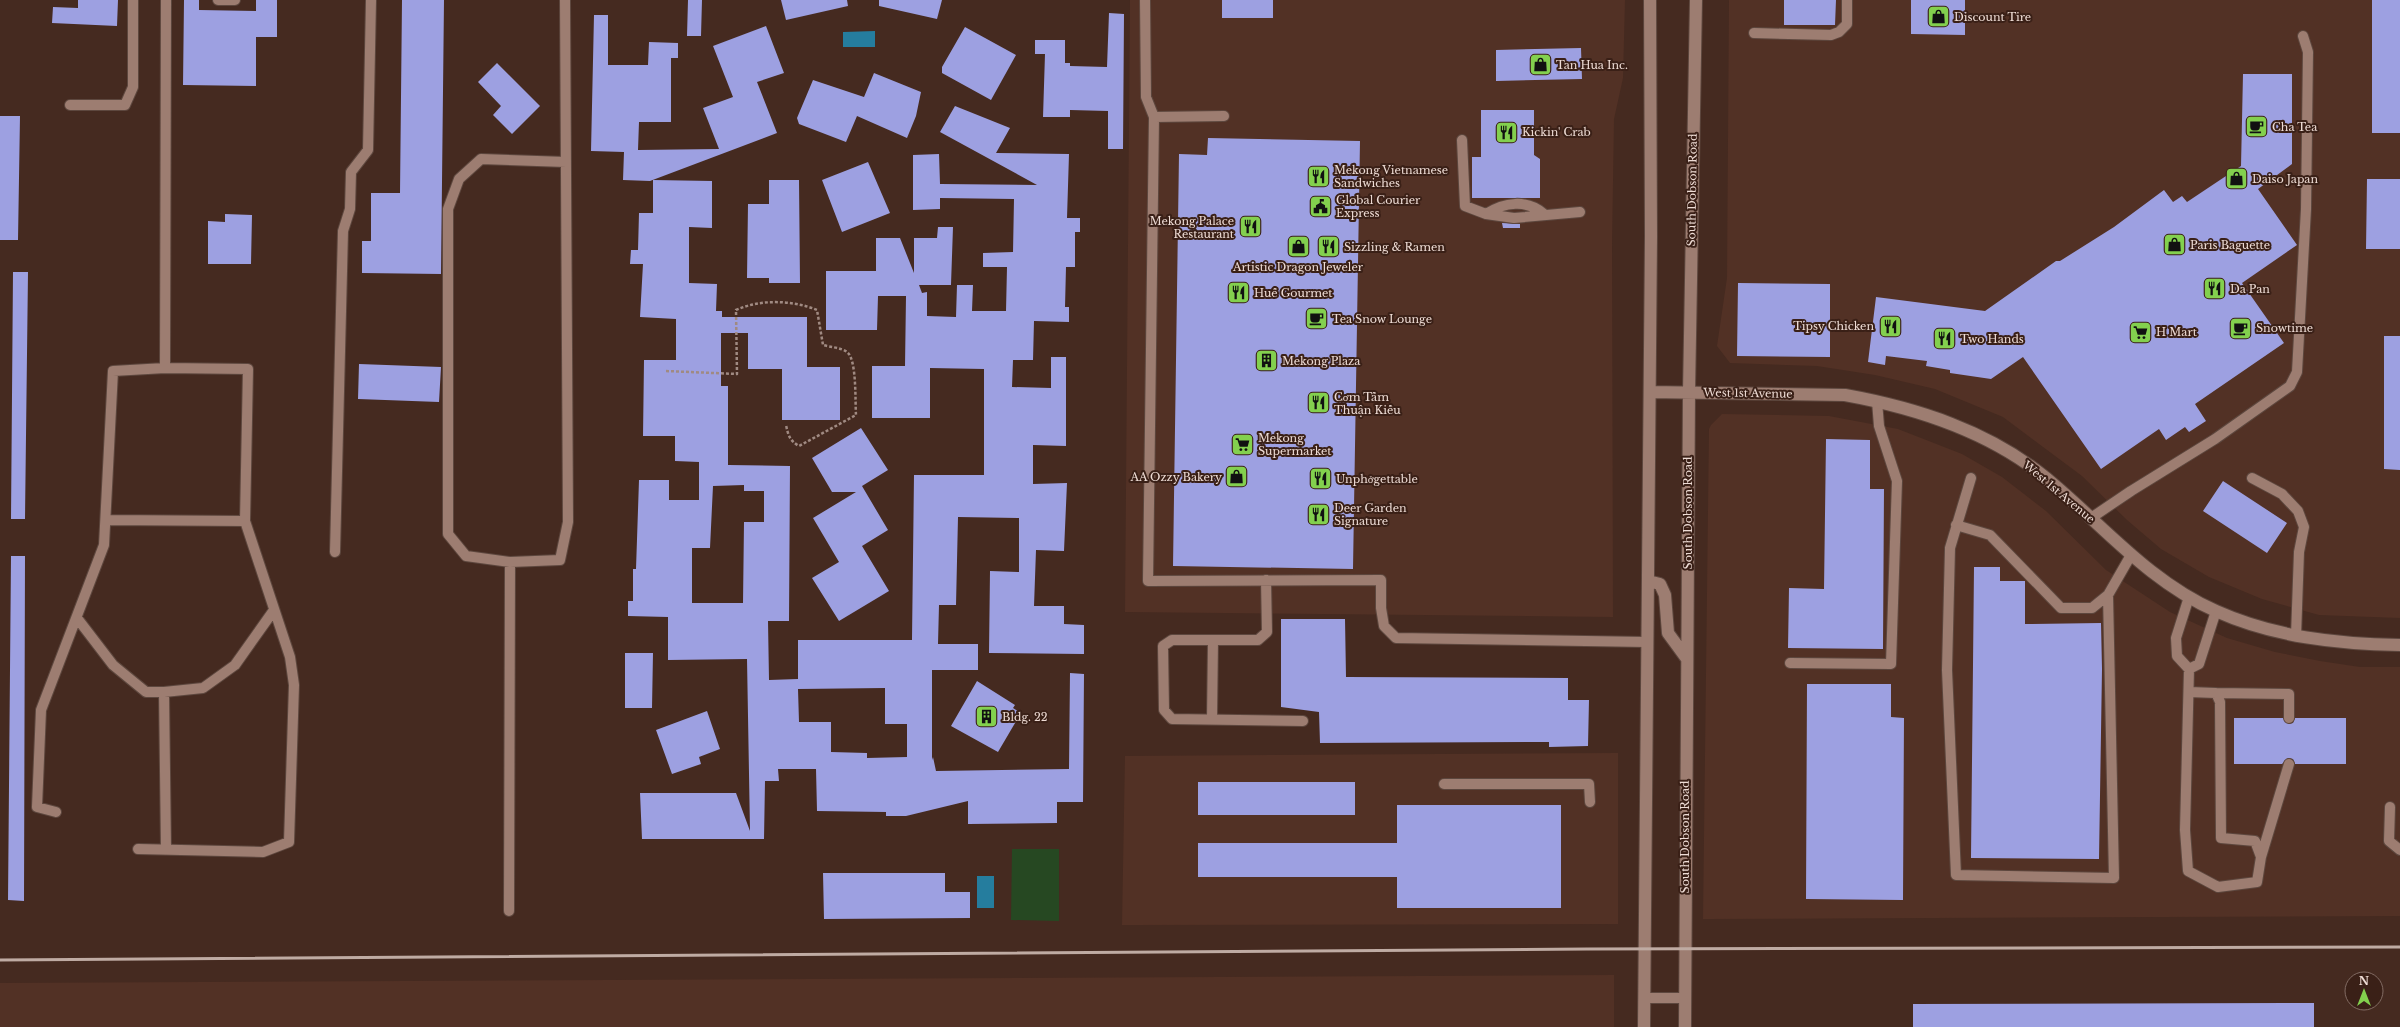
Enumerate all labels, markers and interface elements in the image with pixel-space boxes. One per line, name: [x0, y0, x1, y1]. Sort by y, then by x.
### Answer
shop icon: Discount Tire: [1925, 4, 1951, 30]
place label: Discount Tire: [1954, 10, 2031, 24]
shop icon: Tan Hua Inc.: [1528, 52, 1554, 78]
place label: Tan Hua Inc.: [1556, 58, 1628, 72]
cafe icon: Cha Tea: [2243, 114, 2269, 140]
restaurant icon: Kickin' Crab: [1494, 119, 1520, 145]
place label: Cha Tea: [2272, 120, 2318, 134]
place label: Kickin' Crab: [1522, 125, 1591, 139]
street label: South Dobson Road: [1684, 133, 1700, 247]
restaurant icon: Mekong Vietnamese Sandwiches: [1305, 163, 1331, 189]
place label: Mekong Vietnamese Sandwiches: [1334, 163, 1448, 190]
shop icon: Daiso Japan: [2223, 166, 2249, 192]
place label: Daiso Japan: [2252, 172, 2318, 186]
public building icon: Global Courier Express: [1308, 193, 1334, 219]
place label: Global Courier Express: [1336, 193, 1421, 220]
place label: Mekong Palace Restaurant: [1150, 214, 1235, 241]
restaurant icon: Mekong Palace Restaurant: [1237, 214, 1263, 240]
shop icon: Paris Baguette: [2162, 232, 2188, 258]
shop icon: Artistic Dragon Jeweler: [1285, 234, 1311, 260]
restaurant icon: Sizzling & Ramen: [1315, 234, 1341, 260]
place label: Paris Baguette: [2190, 238, 2270, 252]
place label: Sizzling & Ramen: [1344, 240, 1445, 254]
place label: Artistic Dragon Jeweler: [1232, 260, 1364, 274]
restaurant icon: Da Pan: [2202, 276, 2228, 302]
restaurant icon: Huế Gourmet: [1226, 280, 1252, 306]
place label: Da Pan: [2230, 282, 2270, 296]
place label: Huế Gourmet: [1254, 286, 1333, 300]
cafe icon: Tea Snow Lounge: [1304, 306, 1330, 332]
place label: Tea Snow Lounge: [1332, 312, 1432, 326]
restaurant icon: Tipsy Chicken: [1877, 313, 1903, 339]
cafe icon: Snowtime: [2228, 315, 2254, 341]
place label: Tipsy Chicken: [1793, 319, 1874, 333]
supermarket icon: H Mart: [2128, 319, 2154, 345]
place label: Snowtime: [2256, 321, 2313, 335]
place label: H Mart: [2156, 325, 2198, 339]
restaurant icon: Two Hands: [1931, 326, 1957, 352]
place label: Two Hands: [1960, 332, 2024, 346]
building icon: Mekong Plaza: [1253, 348, 1279, 374]
place label: Mekong Plaza: [1282, 354, 1361, 368]
street label: West 1st Avenue: [1702, 385, 1793, 401]
restaurant icon: Cơm Tấm Thuận Kiều: [1306, 390, 1332, 416]
place label: Cơm Tấm Thuận Kiều: [1334, 390, 1401, 417]
supermarket icon: Mekong Supermarket: [1229, 431, 1255, 457]
place label: Mekong Supermarket: [1258, 431, 1332, 458]
street label: South Dobson Road: [1681, 456, 1695, 569]
street label: West 1st Avenue: [2020, 457, 2098, 526]
shop icon: AA Ozzy Bakery: [1224, 464, 1250, 490]
restaurant icon: Unphởgettable: [1308, 466, 1334, 492]
place label: AA Ozzy Bakery: [1129, 470, 1222, 484]
place label: Unphởgettable: [1336, 472, 1418, 486]
restaurant icon: Deer Garden Signature: [1306, 501, 1332, 527]
place label: Deer Garden Signature: [1334, 501, 1407, 528]
building icon: Bldg. 22: [974, 704, 1000, 730]
place label: Bldg. 22: [1002, 710, 1048, 724]
street label: South Dobson Road: [1678, 780, 1692, 893]
north arrow: [2344, 971, 2384, 1011]
text: N: [2359, 974, 2370, 988]

